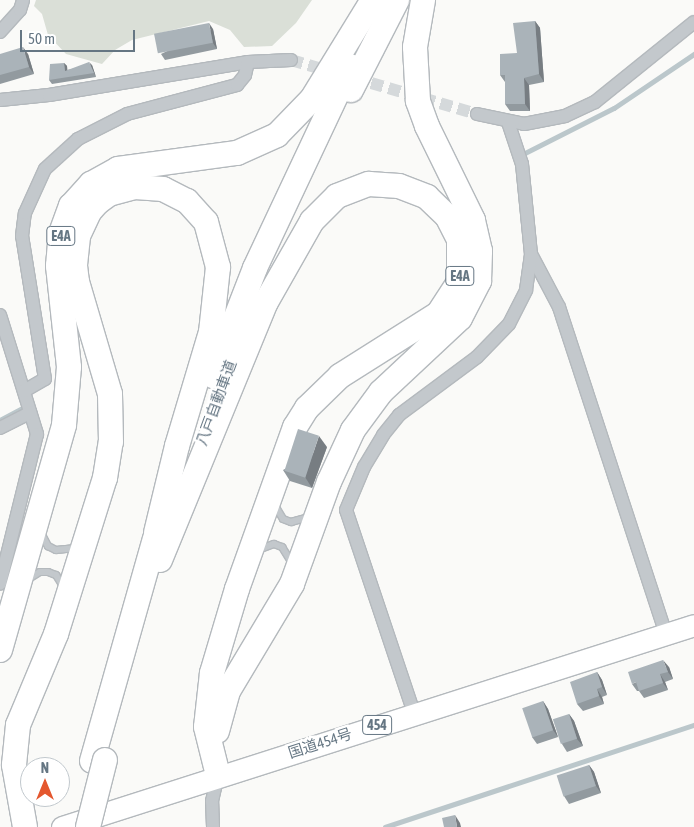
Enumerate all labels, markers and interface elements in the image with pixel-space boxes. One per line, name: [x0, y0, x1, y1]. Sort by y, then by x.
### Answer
scale bar: [22, 20, 138, 52]
text: 50 m: [28, 30, 55, 47]
road number: E4A: [46, 225, 76, 248]
road number: E4A: [445, 264, 475, 288]
street label: 八戸自動車道: [192, 358, 240, 448]
road number: 454: [362, 714, 392, 736]
street label: 国道454号: [286, 724, 354, 762]
north arrow: [20, 757, 70, 807]
text: N: [41, 760, 49, 776]

